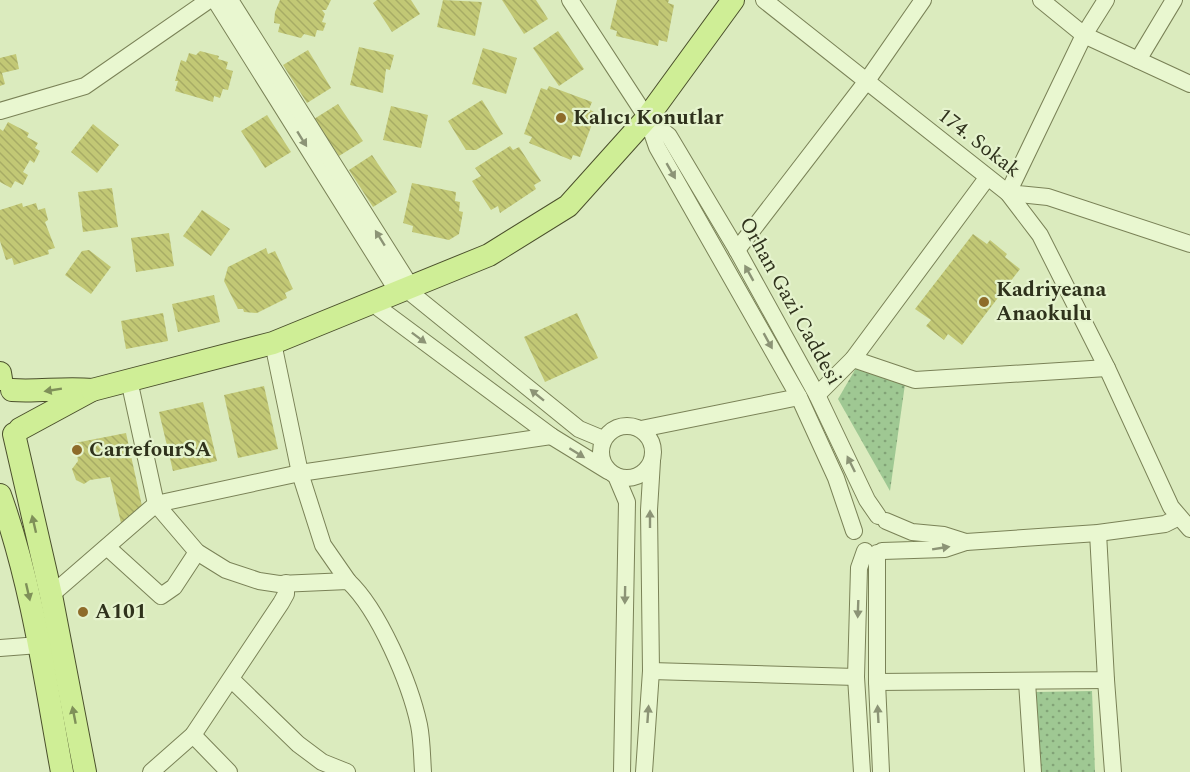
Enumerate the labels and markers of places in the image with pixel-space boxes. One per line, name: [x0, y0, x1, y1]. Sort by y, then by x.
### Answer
place label: Kalıcı Konutlar: [573, 102, 723, 134]
marker: Kalıcı Konutlar: [554, 111, 568, 125]
place label: Kadriyeana Anaokulu: [996, 274, 1106, 330]
marker: Kadriyeana Anaokulu: [977, 295, 991, 309]
place label: CarrefourSA: [89, 434, 212, 466]
marker: CarrefourSA: [70, 443, 84, 457]
place label: A101: [95, 596, 147, 628]
marker: A101: [76, 605, 90, 619]

